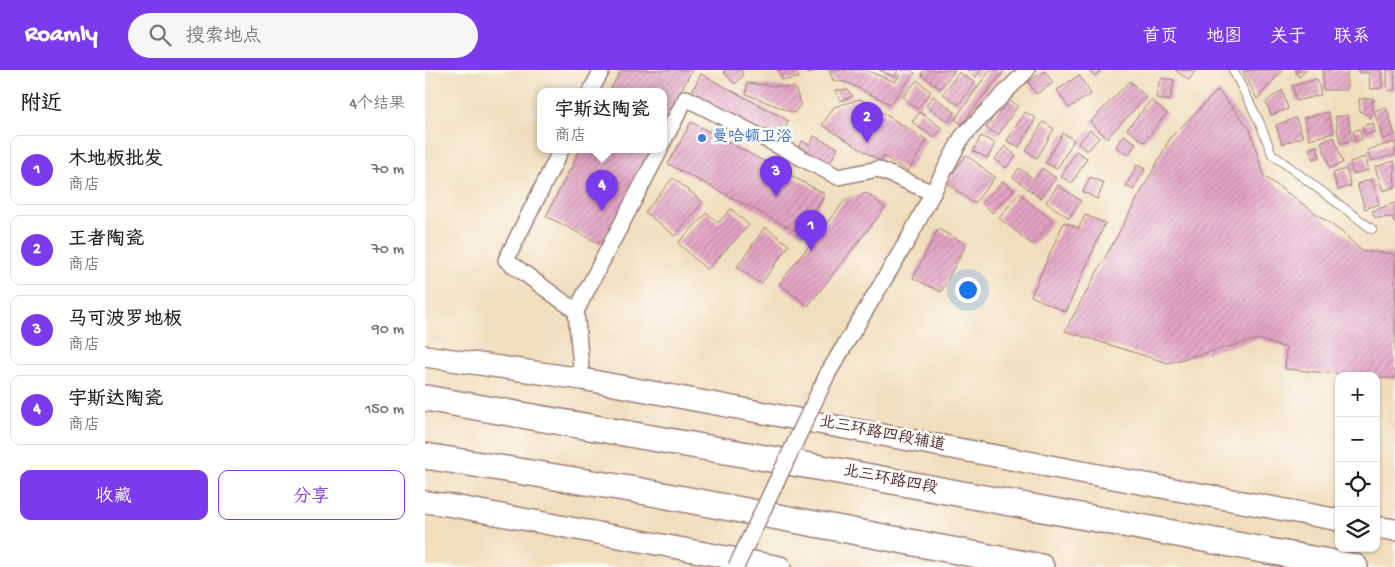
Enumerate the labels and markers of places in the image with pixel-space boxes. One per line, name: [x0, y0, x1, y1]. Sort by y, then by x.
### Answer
pin: 2: [851, 102, 883, 143]
place label: 曼哈顿卫浴: [712, 127, 792, 148]
marker: 曼哈顿卫浴: [696, 132, 708, 144]
pin: 3: [760, 156, 792, 197]
pin: 4: [586, 170, 618, 211]
pin: 1: [795, 210, 827, 251]

